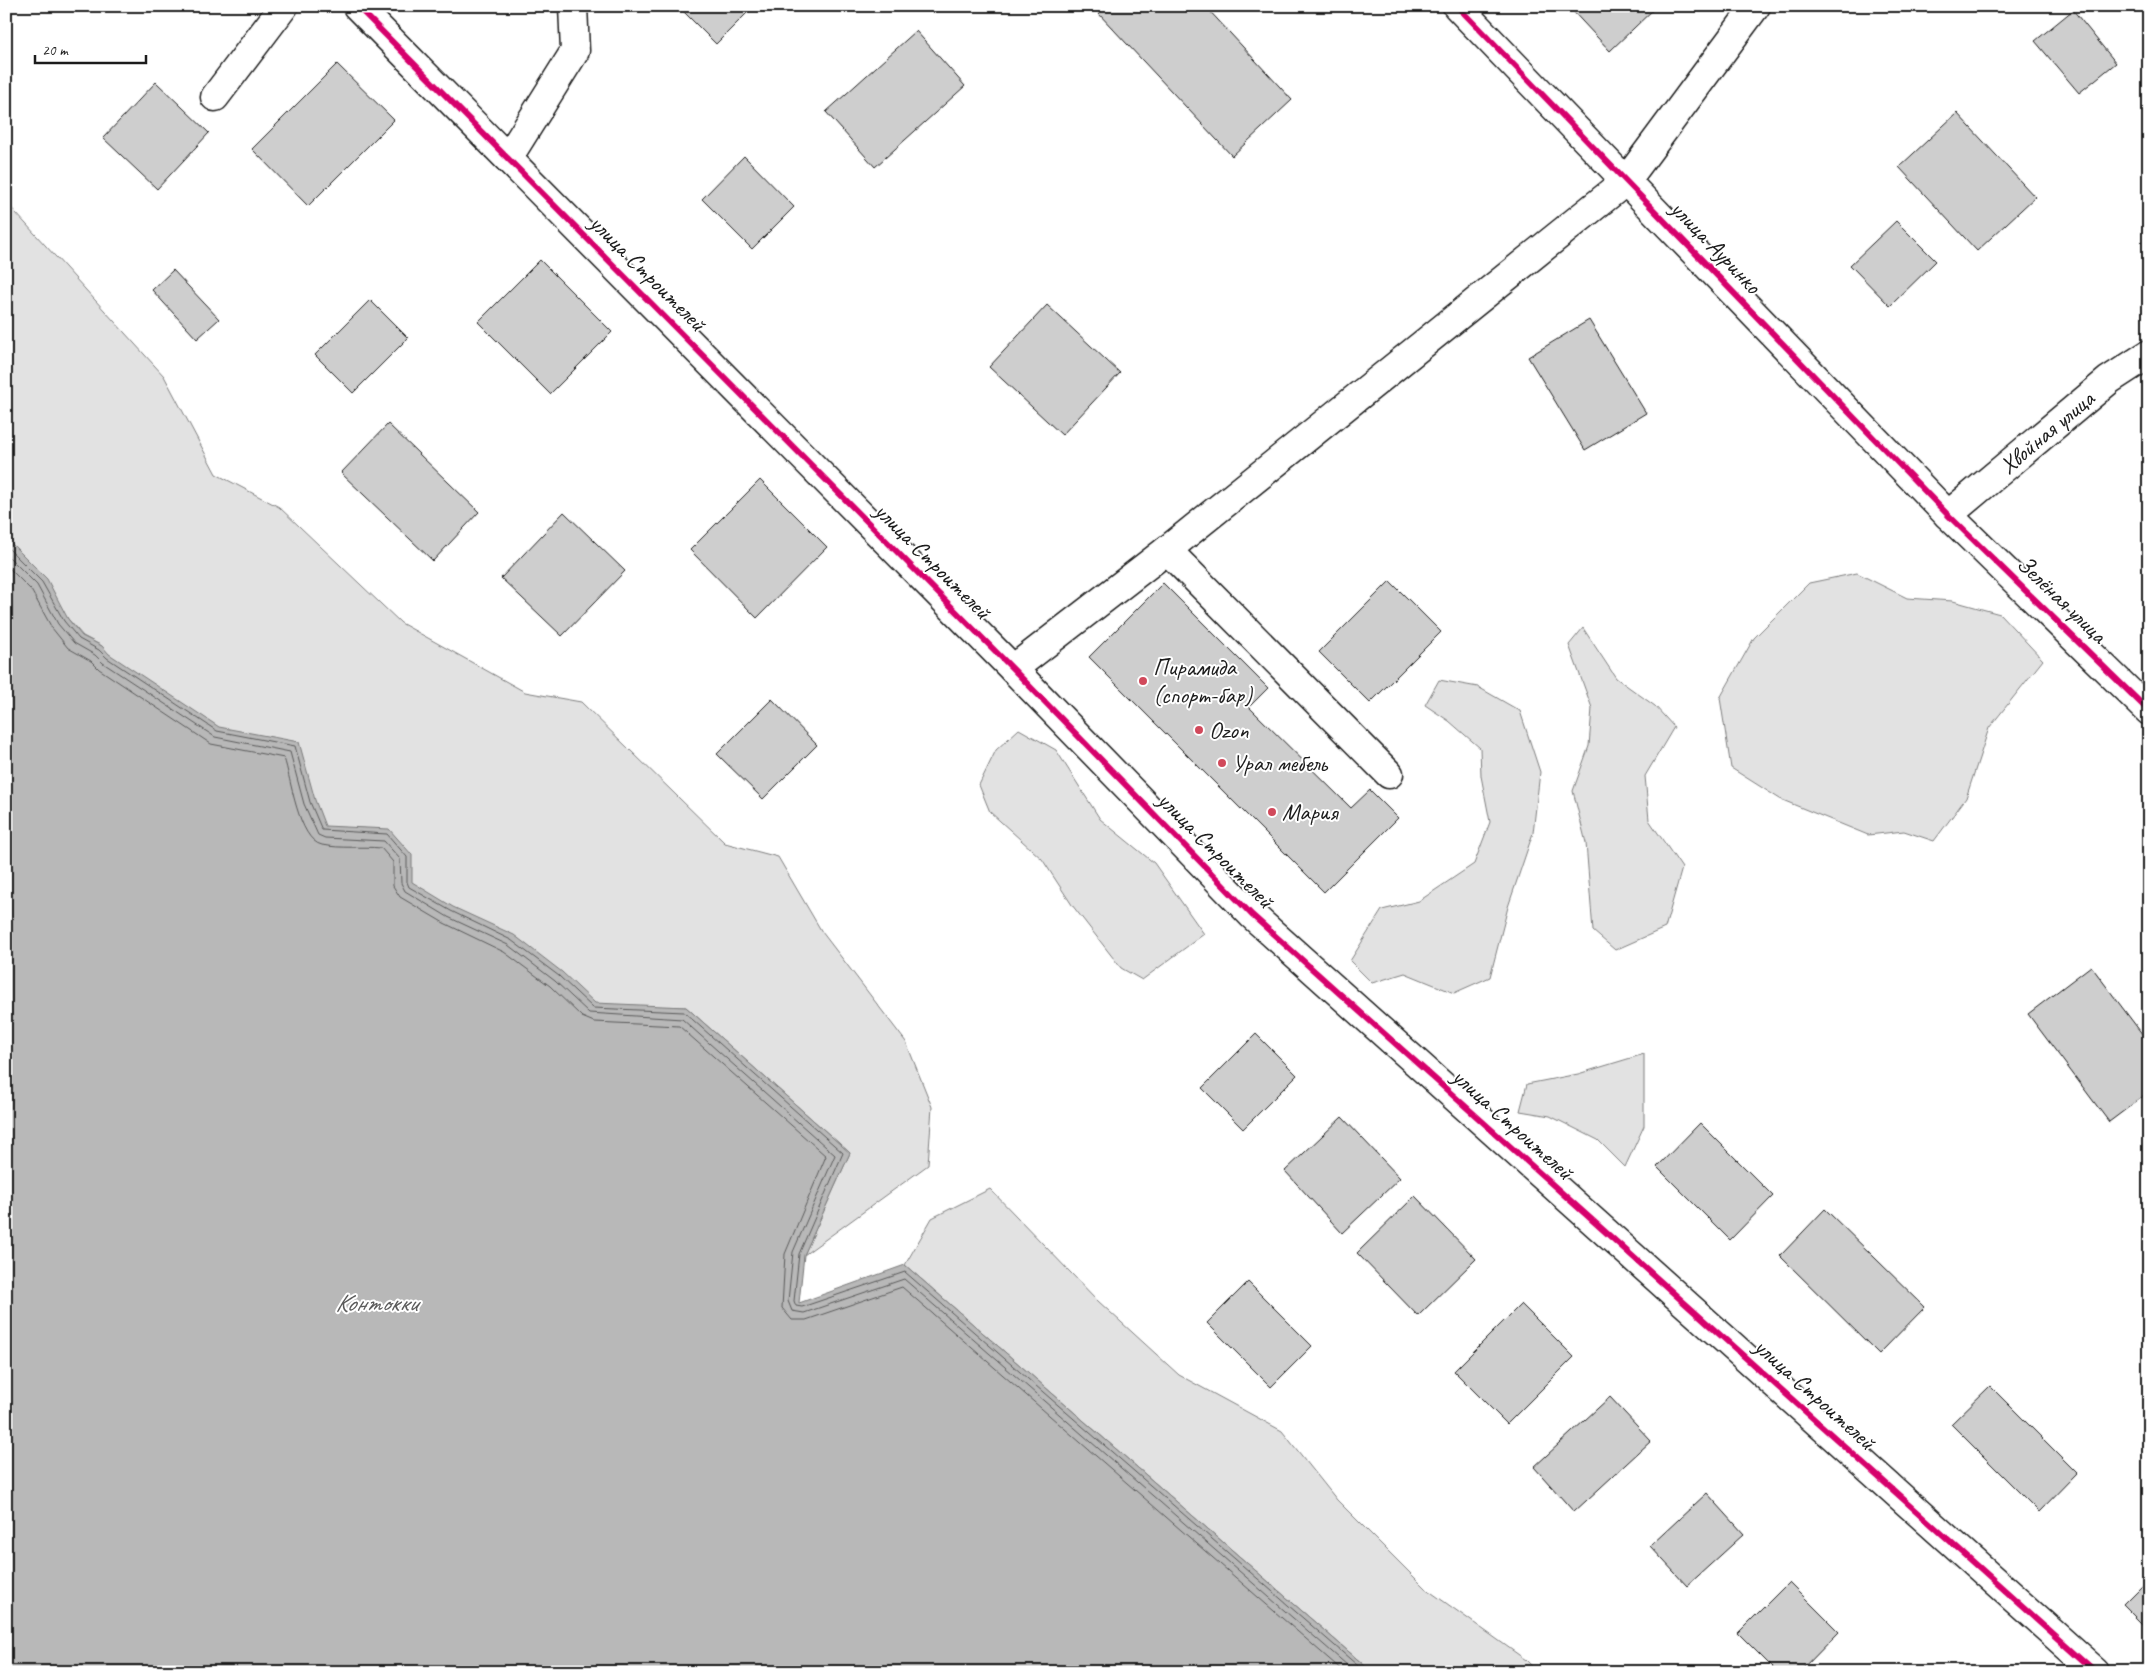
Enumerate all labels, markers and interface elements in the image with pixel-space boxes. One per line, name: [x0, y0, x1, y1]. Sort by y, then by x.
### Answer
scale bar: [35, 32, 146, 64]
text: 20 m: [42, 41, 69, 60]
street label: улица Ауринко: [1663, 193, 1769, 301]
street label: улица Строителей: [582, 207, 714, 339]
street label: Хвойная улица: [1993, 383, 2101, 480]
street label: улица Строителей: [867, 495, 999, 627]
street label: Зелёная улица: [2011, 549, 2114, 650]
place label: Пирамида (спорт-бар): [1153, 652, 1253, 710]
marker: Пирамида (спорт-бар): [1137, 675, 1149, 687]
place label: Ozon: [1209, 715, 1249, 745]
marker: Ozon: [1193, 724, 1205, 736]
place label: Урал мебель: [1232, 748, 1328, 778]
marker: Урал мебель: [1216, 757, 1228, 769]
street label: улица Строителей: [1150, 784, 1282, 916]
place label: Мария: [1282, 797, 1339, 827]
marker: Мария: [1266, 806, 1278, 818]
street label: улица Строителей: [1445, 1060, 1581, 1188]
water label: Контокки: [335, 1287, 421, 1319]
street label: улица Строителей: [1747, 1330, 1883, 1458]

